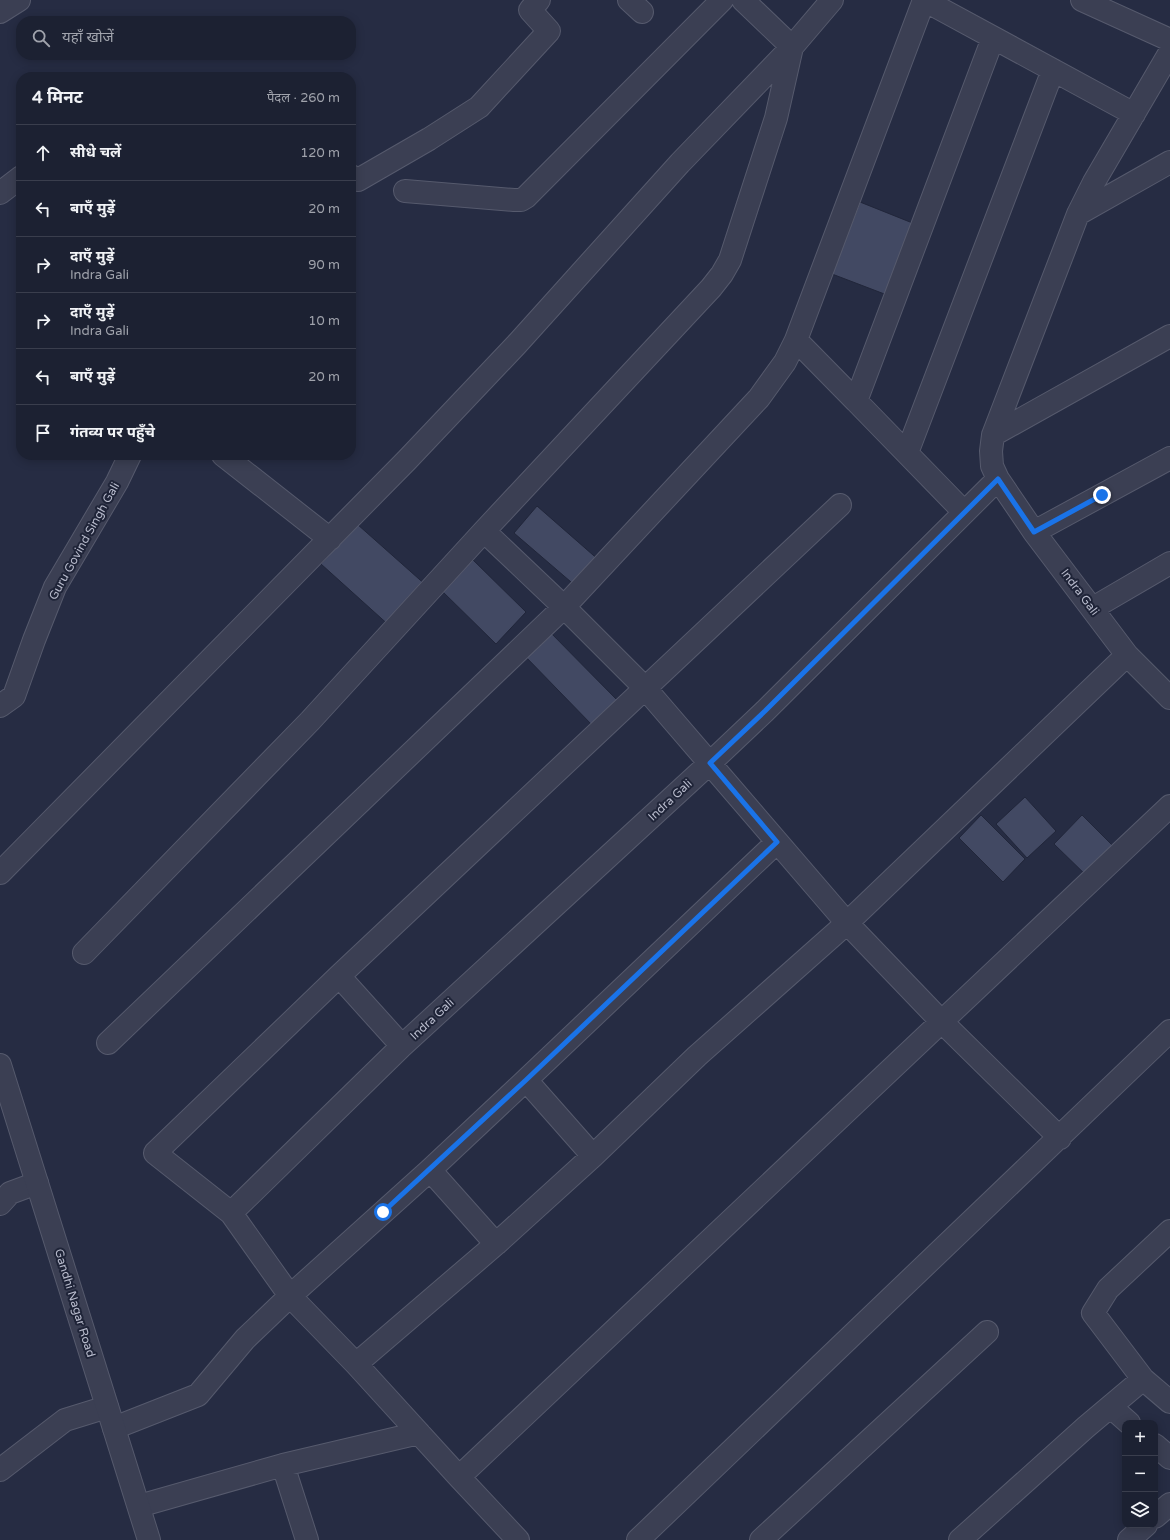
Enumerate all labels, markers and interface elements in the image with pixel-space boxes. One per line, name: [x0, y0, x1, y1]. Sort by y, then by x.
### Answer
search box: [16, 16, 356, 60]
icon: search: [30, 27, 52, 49]
text: यहाँ खोजें: [62, 28, 114, 46]
text: 4 मिनट: [32, 87, 83, 108]
text: पैदल · 260 m: [267, 90, 340, 106]
icon: ahead: [32, 142, 54, 164]
text: सीधे चलें: [70, 143, 121, 161]
text: 120 m: [300, 145, 340, 161]
icon: left: [32, 198, 54, 220]
text: बाएँ मुड़ें: [70, 199, 115, 217]
text: 20 m: [308, 201, 340, 217]
text: दाएँ मुड़ें: [70, 247, 114, 265]
icon: right: [32, 254, 54, 276]
text: 90 m: [308, 257, 340, 273]
text: Indra Gali: [70, 267, 129, 283]
text: दाएँ मुड़ें: [70, 303, 114, 321]
icon: right: [32, 310, 54, 332]
text: 10 m: [308, 313, 340, 329]
text: Indra Gali: [70, 323, 129, 339]
icon: left: [32, 366, 54, 388]
text: बाएँ मुड़ें: [70, 367, 115, 385]
text: 20 m: [308, 369, 340, 385]
icon: arrive: [32, 422, 54, 444]
text: गंतव्य पर पहुँचे: [70, 423, 155, 441]
street label: Guru Govind Singh Gali: [46, 480, 122, 602]
route end: [1093, 486, 1111, 504]
street label: Indra Gali: [1058, 566, 1102, 618]
street label: Indra Gali: [645, 776, 695, 824]
street label: Indra Gali: [407, 995, 457, 1043]
route start: [374, 1203, 392, 1221]
street label: Gandhi Nagar Road: [52, 1247, 98, 1359]
map controls: [1122, 1420, 1158, 1528]
button: +: [1122, 1420, 1158, 1456]
button: −: [1122, 1456, 1158, 1492]
button: layers: [1122, 1492, 1158, 1528]

